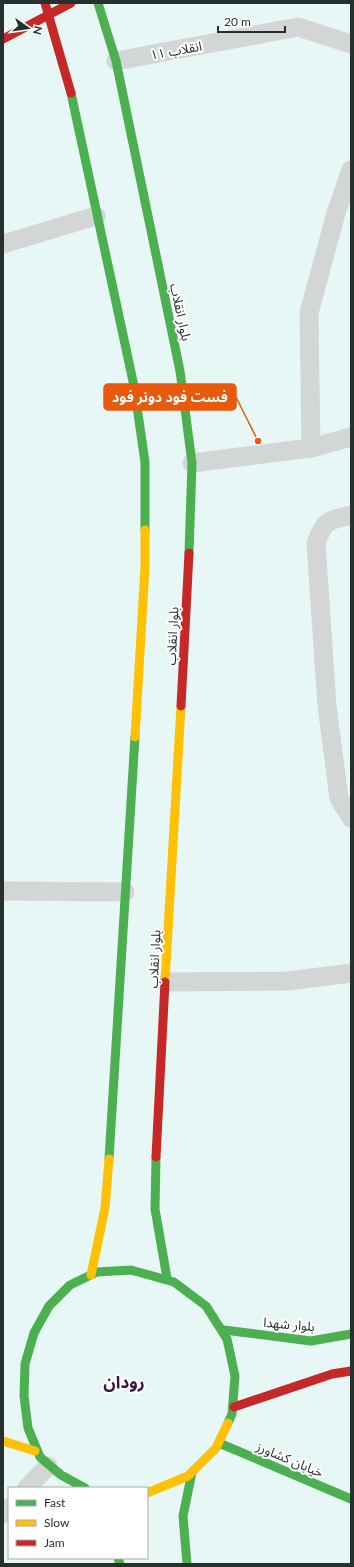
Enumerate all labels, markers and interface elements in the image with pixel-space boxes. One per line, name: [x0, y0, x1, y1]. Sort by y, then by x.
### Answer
north arrow: [8, 8, 48, 48]
scale bar: [218, 8, 285, 34]
text: 20 m: [224, 14, 251, 29]
text: N: [31, 25, 46, 36]
street label: انقلاب ۱۱: [149, 38, 203, 63]
street label: بلوار انقلاب: [167, 282, 195, 342]
callout: فست فود دونر فود: [104, 384, 236, 410]
text: فست فود دونر فود: [112, 388, 228, 406]
street label: بلوار انقلاب: [162, 606, 182, 666]
street label: بلوار انقلاب: [144, 929, 164, 989]
street label: بلوار شهدا: [263, 1314, 315, 1335]
district label: رودان: [103, 1371, 145, 1392]
street label: خیابان کشاورز: [253, 1437, 326, 1481]
legend: [8, 1487, 148, 1559]
text: Fast: [44, 1495, 66, 1510]
text: Slow: [44, 1515, 70, 1530]
text: Jam: [44, 1535, 65, 1550]

